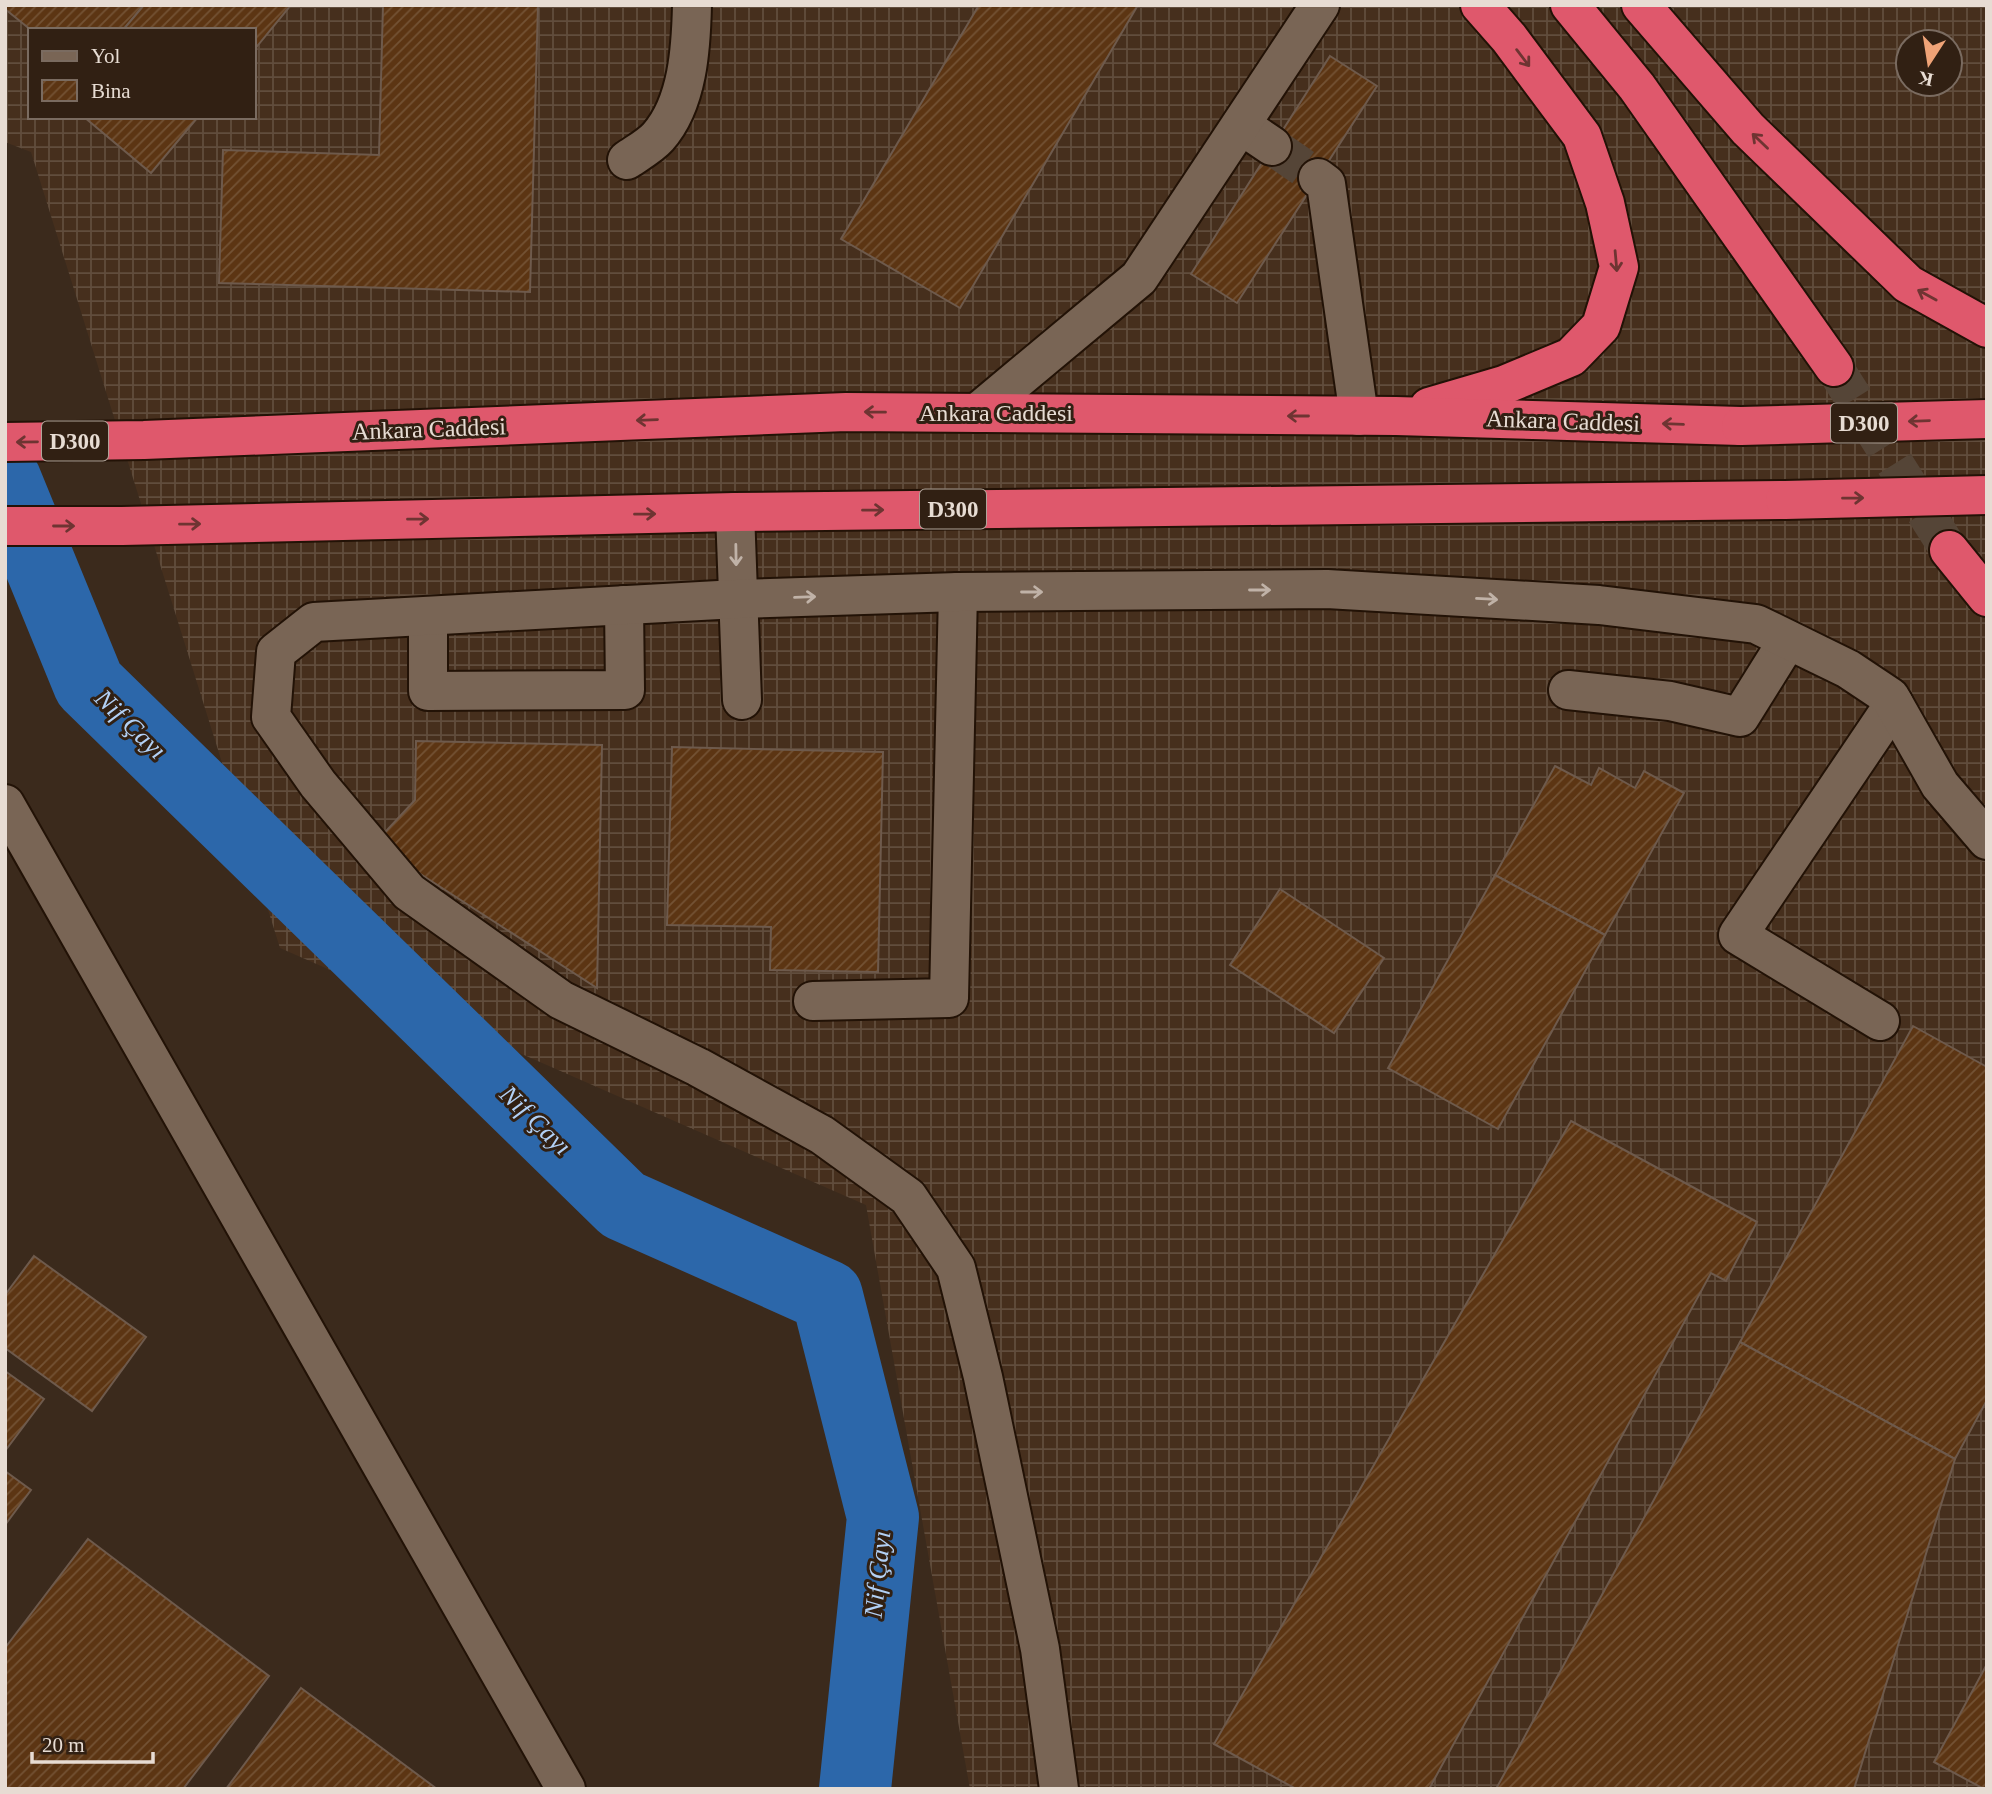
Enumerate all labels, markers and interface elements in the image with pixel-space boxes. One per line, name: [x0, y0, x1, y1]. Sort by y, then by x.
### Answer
legend: [28, 28, 256, 119]
north arrow: [1894, 28, 1964, 98]
text: Yol: [91, 44, 121, 68]
one-way arrow: [1516, 48, 1531, 67]
text: K: [1916, 67, 1935, 91]
text: Bina: [91, 79, 131, 103]
one-way arrow: [1752, 132, 1769, 149]
one-way arrow: [1610, 249, 1623, 272]
one-way arrow: [1917, 288, 1938, 301]
street label: Ankara Caddesi: [919, 400, 1073, 426]
road number: D300: [1831, 404, 1897, 442]
one-way arrow: [863, 405, 886, 419]
street label: Ankara Caddesi: [1486, 405, 1641, 437]
one-way arrow: [1287, 409, 1310, 423]
street label: Ankara Caddesi: [352, 413, 507, 445]
one-way arrow: [636, 414, 659, 427]
one-way arrow: [1907, 414, 1930, 428]
one-way arrow: [1661, 418, 1684, 431]
road number: D300: [42, 422, 108, 461]
one-way arrow: [16, 435, 39, 449]
road number: D300: [920, 489, 986, 528]
one-way arrow: [1841, 491, 1864, 505]
one-way arrow: [861, 503, 884, 517]
one-way arrow: [633, 507, 656, 521]
one-way arrow: [406, 512, 429, 526]
one-way arrow: [178, 517, 201, 531]
one-way arrow: [52, 519, 75, 533]
one-way arrow: [729, 544, 743, 567]
one-way arrow: [1248, 583, 1271, 597]
one-way arrow: [1021, 585, 1044, 598]
one-way arrow: [793, 590, 816, 603]
one-way arrow: [1475, 593, 1498, 606]
water label: Nif Çayı: [88, 683, 172, 765]
water label: Nif Çayı: [493, 1079, 577, 1161]
water label: Nif Çayı: [858, 1529, 896, 1620]
scale bar: [32, 1720, 152, 1764]
text: 20 m: [42, 1733, 85, 1757]

